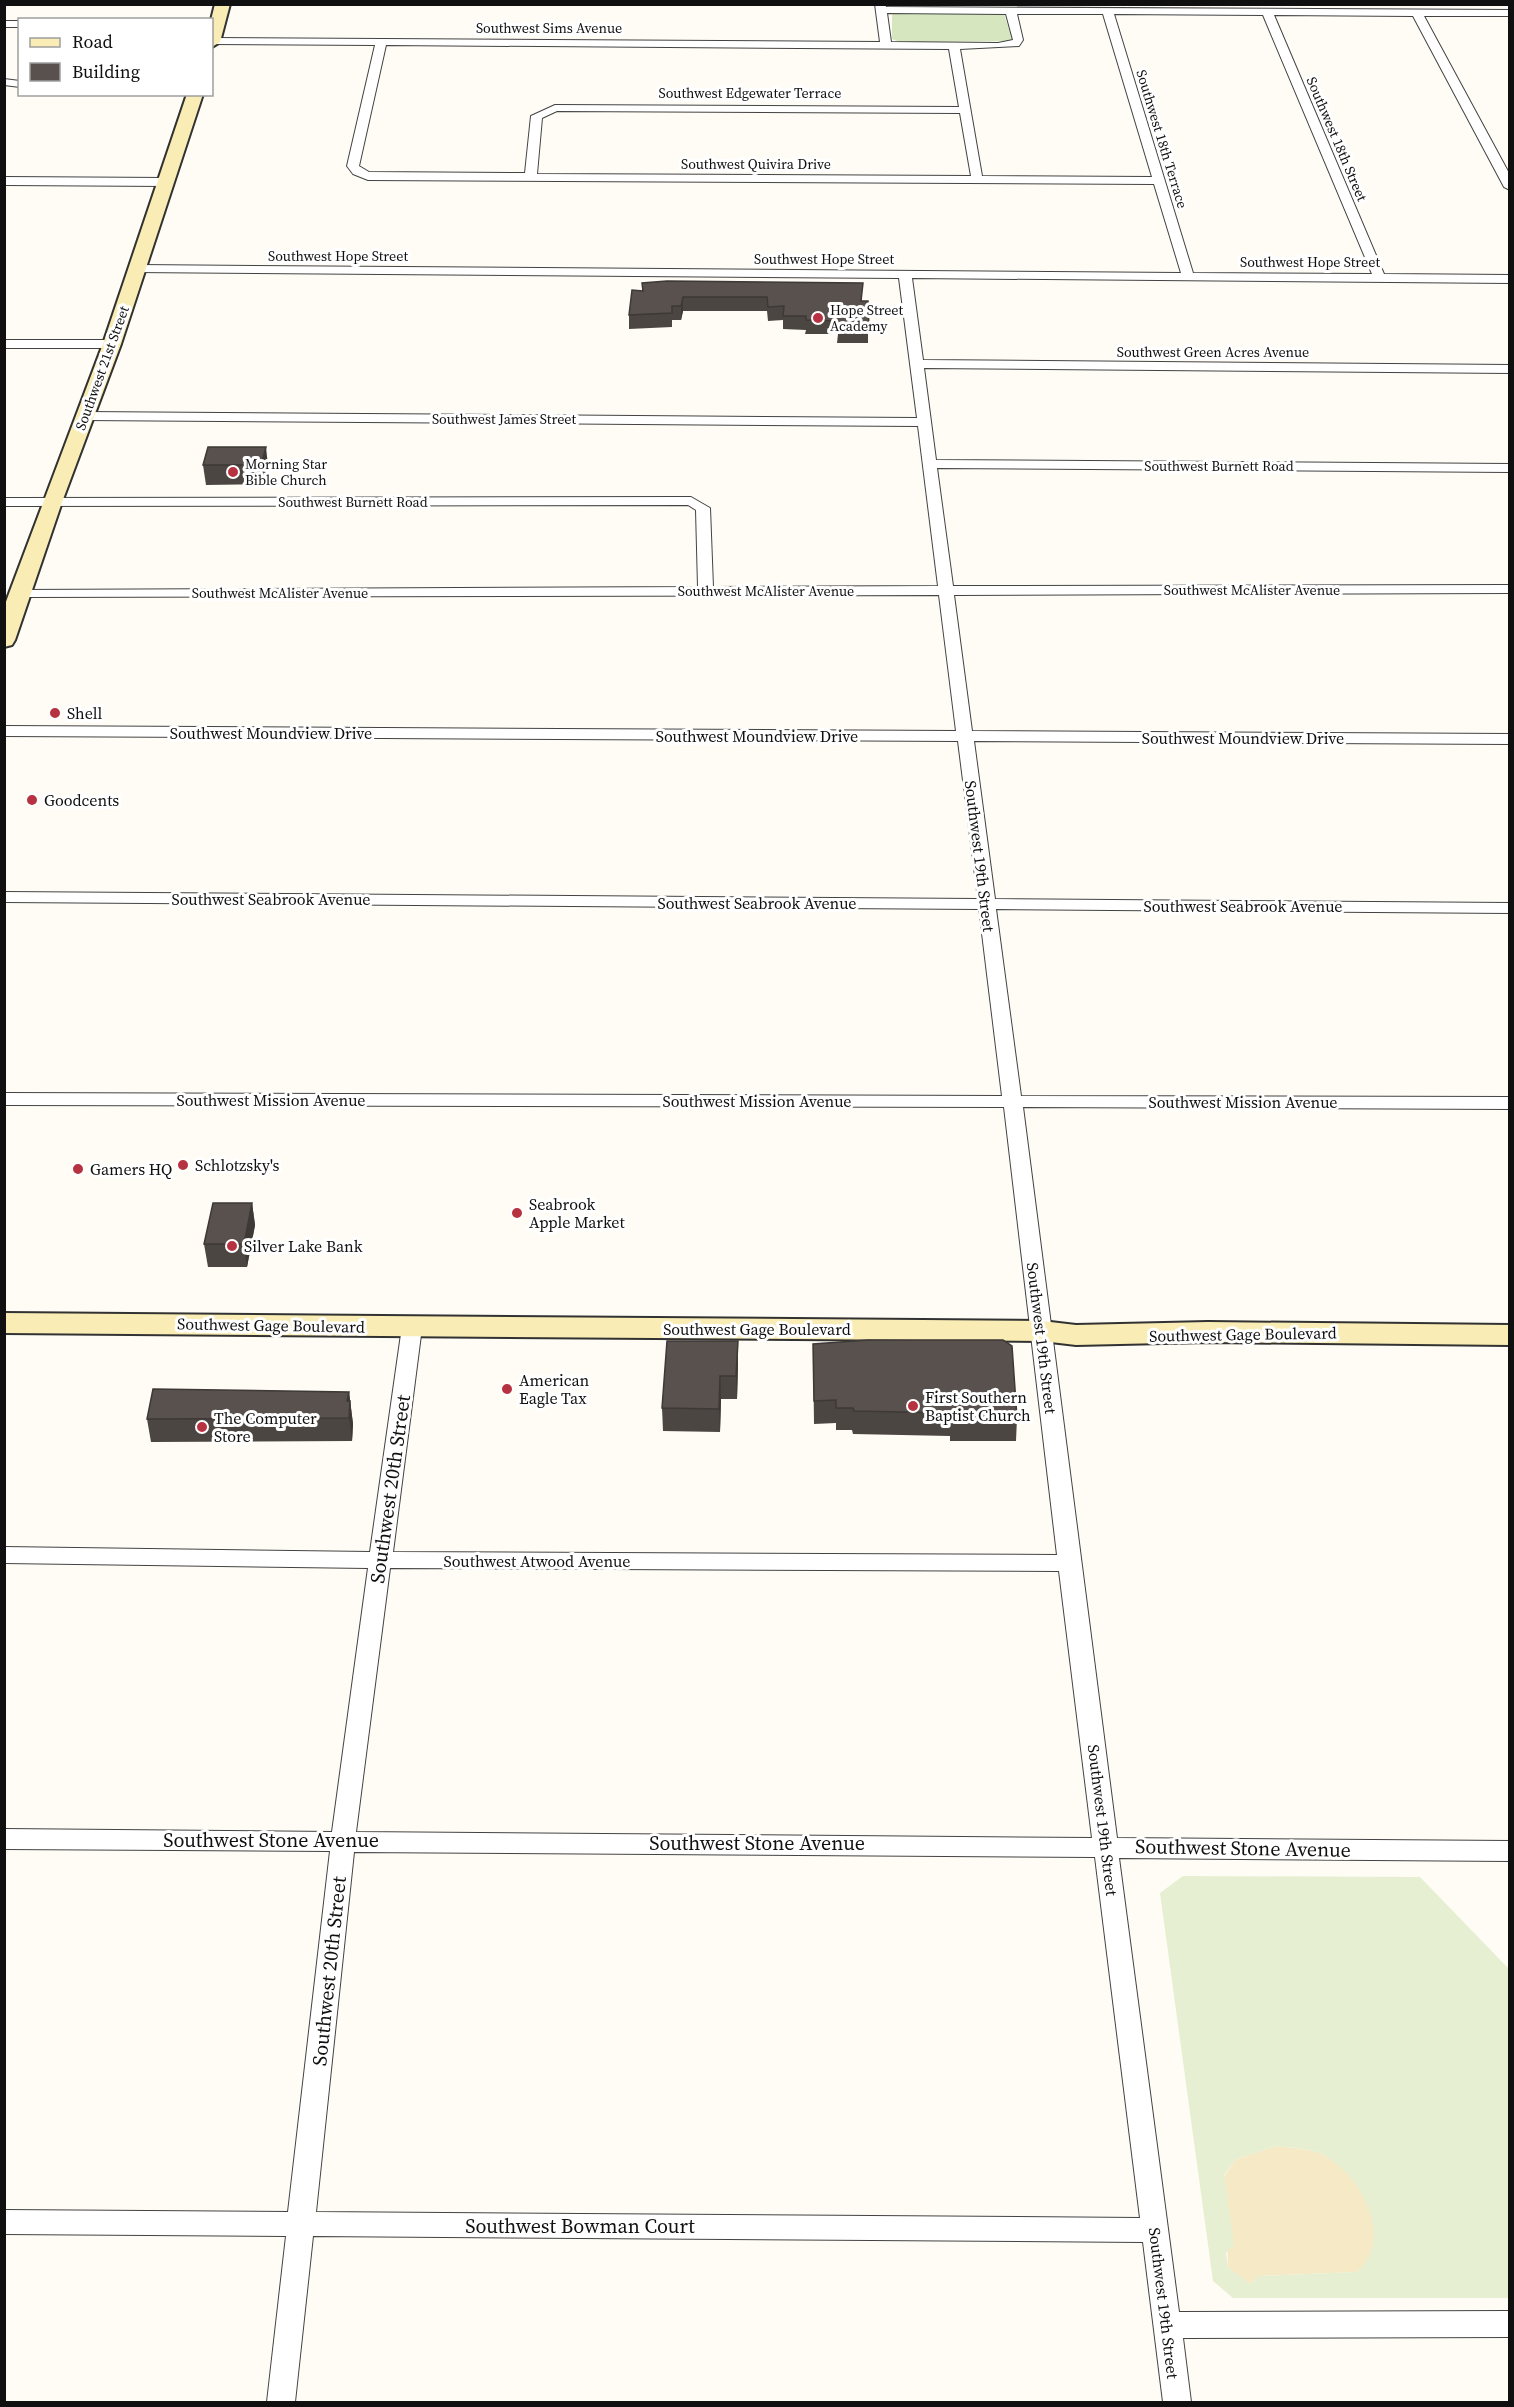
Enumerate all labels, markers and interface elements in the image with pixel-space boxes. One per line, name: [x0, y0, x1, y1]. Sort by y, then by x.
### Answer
legend: [18, 18, 213, 96]
street label: Southwest Sims Avenue: [476, 18, 622, 38]
text: Road: [72, 29, 113, 54]
text: Building: [72, 59, 140, 84]
street label: Southwest 18th Terrace: [1131, 67, 1193, 211]
street label: Southwest 18th Street: [1302, 74, 1372, 205]
street label: Southwest Edgewater Terrace: [659, 83, 841, 103]
street label: Southwest Quivira Drive: [681, 154, 831, 174]
street label: Southwest Hope Street: [268, 246, 408, 266]
street label: Southwest Hope Street: [754, 249, 894, 269]
street label: Southwest Hope Street: [1240, 252, 1380, 272]
place label: Hope Street Academy: [830, 300, 904, 336]
street label: Southwest 21st Street: [70, 303, 134, 433]
marker: Hope Street Academy: [811, 311, 825, 325]
street label: Southwest Green Acres Avenue: [1117, 342, 1309, 362]
street label: Southwest James Street: [432, 409, 576, 429]
place label: Morning Star Bible Church: [245, 454, 327, 490]
street label: Southwest Burnett Road: [1144, 456, 1294, 476]
marker: Morning Star Bible Church: [226, 465, 240, 479]
street label: Southwest Burnett Road: [278, 492, 428, 512]
street label: Southwest McAlister Avenue: [1164, 580, 1340, 600]
street label: Southwest McAlister Avenue: [678, 581, 854, 601]
street label: Southwest McAlister Avenue: [192, 583, 368, 603]
place label: Shell: [67, 702, 102, 724]
marker: Shell: [48, 706, 62, 720]
street label: Southwest Moundview Drive: [170, 722, 372, 744]
street label: Southwest Moundview Drive: [656, 725, 858, 747]
street label: Southwest Moundview Drive: [1142, 727, 1344, 749]
street label: Southwest 19th Street: [960, 779, 1000, 934]
place label: Goodcents: [44, 789, 119, 811]
marker: Goodcents: [25, 793, 39, 807]
street label: Southwest Seabrook Avenue: [171, 888, 371, 910]
street label: Southwest Seabrook Avenue: [657, 892, 857, 914]
street label: Southwest Seabrook Avenue: [1143, 895, 1343, 917]
street label: Southwest Mission Avenue: [176, 1089, 366, 1111]
street label: Southwest Mission Avenue: [662, 1090, 852, 1112]
street label: Southwest Mission Avenue: [1148, 1091, 1338, 1113]
place label: Schlotzsky's: [195, 1154, 279, 1176]
place label: Gamers HQ: [90, 1158, 172, 1180]
marker: Schlotzsky's: [176, 1158, 190, 1172]
marker: Gamers HQ: [71, 1162, 85, 1176]
place label: Seabrook Apple Market: [529, 1193, 625, 1233]
marker: Seabrook Apple Market: [510, 1206, 524, 1220]
place label: Silver Lake Bank: [244, 1235, 363, 1257]
marker: Silver Lake Bank: [225, 1239, 239, 1253]
street label: Southwest 19th Street: [1022, 1261, 1062, 1416]
street label: Southwest Gage Boulevard: [177, 1312, 365, 1338]
street label: Southwest Gage Boulevard: [663, 1318, 851, 1340]
street label: Southwest Gage Boulevard: [1149, 1321, 1337, 1347]
place label: American Eagle Tax: [519, 1369, 590, 1409]
marker: American Eagle Tax: [500, 1382, 514, 1396]
place label: First Southern Baptist Church: [925, 1386, 1031, 1426]
street label: Southwest 20th Street: [363, 1392, 417, 1585]
marker: First Southern Baptist Church: [906, 1399, 920, 1413]
place label: The Computer Store: [214, 1407, 317, 1447]
marker: The Computer Store: [195, 1420, 209, 1434]
street label: Southwest Atwood Avenue: [444, 1550, 630, 1572]
street label: Southwest 19th Street: [1083, 1743, 1123, 1898]
street label: Southwest Stone Avenue: [163, 1826, 379, 1854]
street label: Southwest Stone Avenue: [649, 1829, 865, 1857]
street label: Southwest Stone Avenue: [1135, 1832, 1351, 1864]
street label: Southwest 20th Street: [305, 1874, 353, 2067]
street label: Southwest Bowman Court: [465, 2212, 695, 2240]
street label: Southwest 19th Street: [1144, 2226, 1184, 2381]

